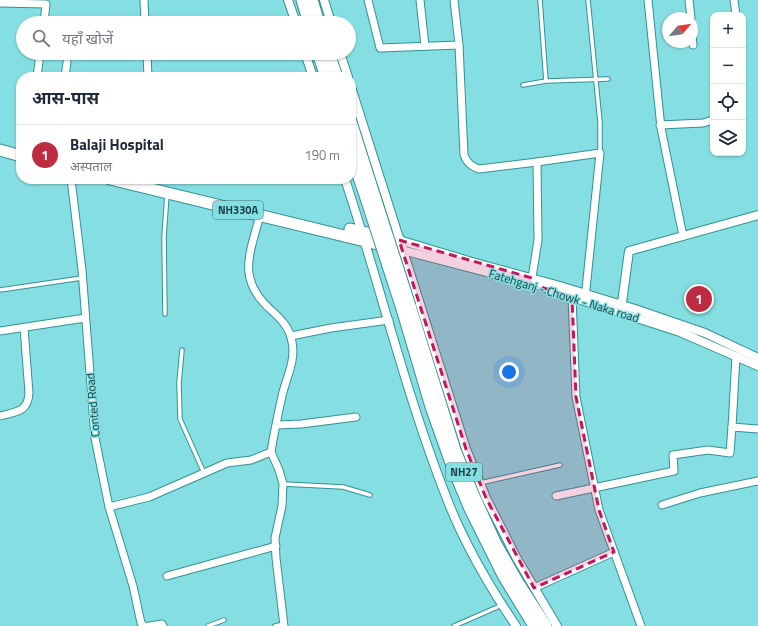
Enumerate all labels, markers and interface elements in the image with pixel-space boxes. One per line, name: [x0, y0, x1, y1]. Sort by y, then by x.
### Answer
north arrow: [662, 12, 698, 48]
map controls: [710, 12, 746, 156]
button: +: [710, 12, 746, 48]
search box: [16, 16, 356, 60]
icon: search: [30, 27, 52, 49]
text: यहाँ खोजें: [62, 27, 113, 50]
button: −: [710, 48, 746, 84]
button: locate: [710, 84, 746, 120]
text: आस-पास: [32, 85, 99, 111]
button: layers: [710, 120, 746, 156]
text: Balaji Hospital: [70, 133, 164, 156]
text: 1: [41, 145, 49, 165]
text: 190 m: [304, 145, 340, 165]
text: अस्पताल: [70, 156, 112, 176]
road number: NH330A: [213, 201, 263, 219]
street label: Fatehganj - Chowk - Naka road: [487, 264, 642, 327]
pin: 1: [686, 284, 712, 314]
your location: [499, 362, 519, 382]
street label: Conted Road: [80, 372, 105, 438]
road number: NH27: [446, 463, 482, 481]

